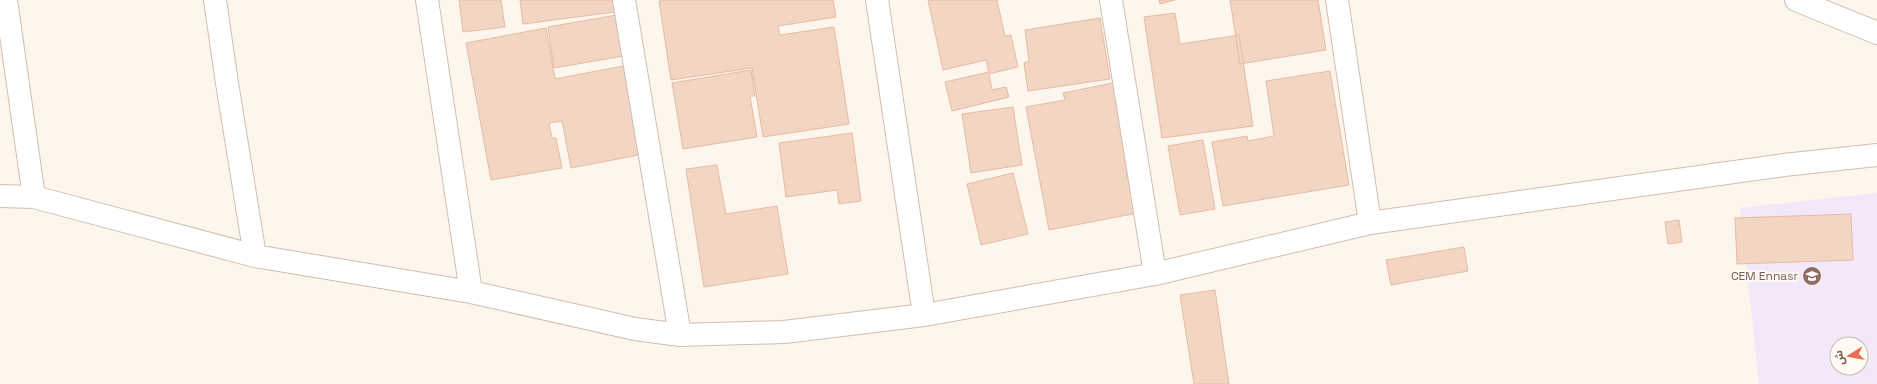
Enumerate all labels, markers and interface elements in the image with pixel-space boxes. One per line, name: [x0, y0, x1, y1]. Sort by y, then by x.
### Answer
school or university icon: CEM Ennasr: [1801, 265, 1823, 287]
place label: CEM Ennasr: [1731, 268, 1798, 284]
north arrow: [1829, 336, 1869, 376]
text: ش: [1831, 349, 1847, 367]

